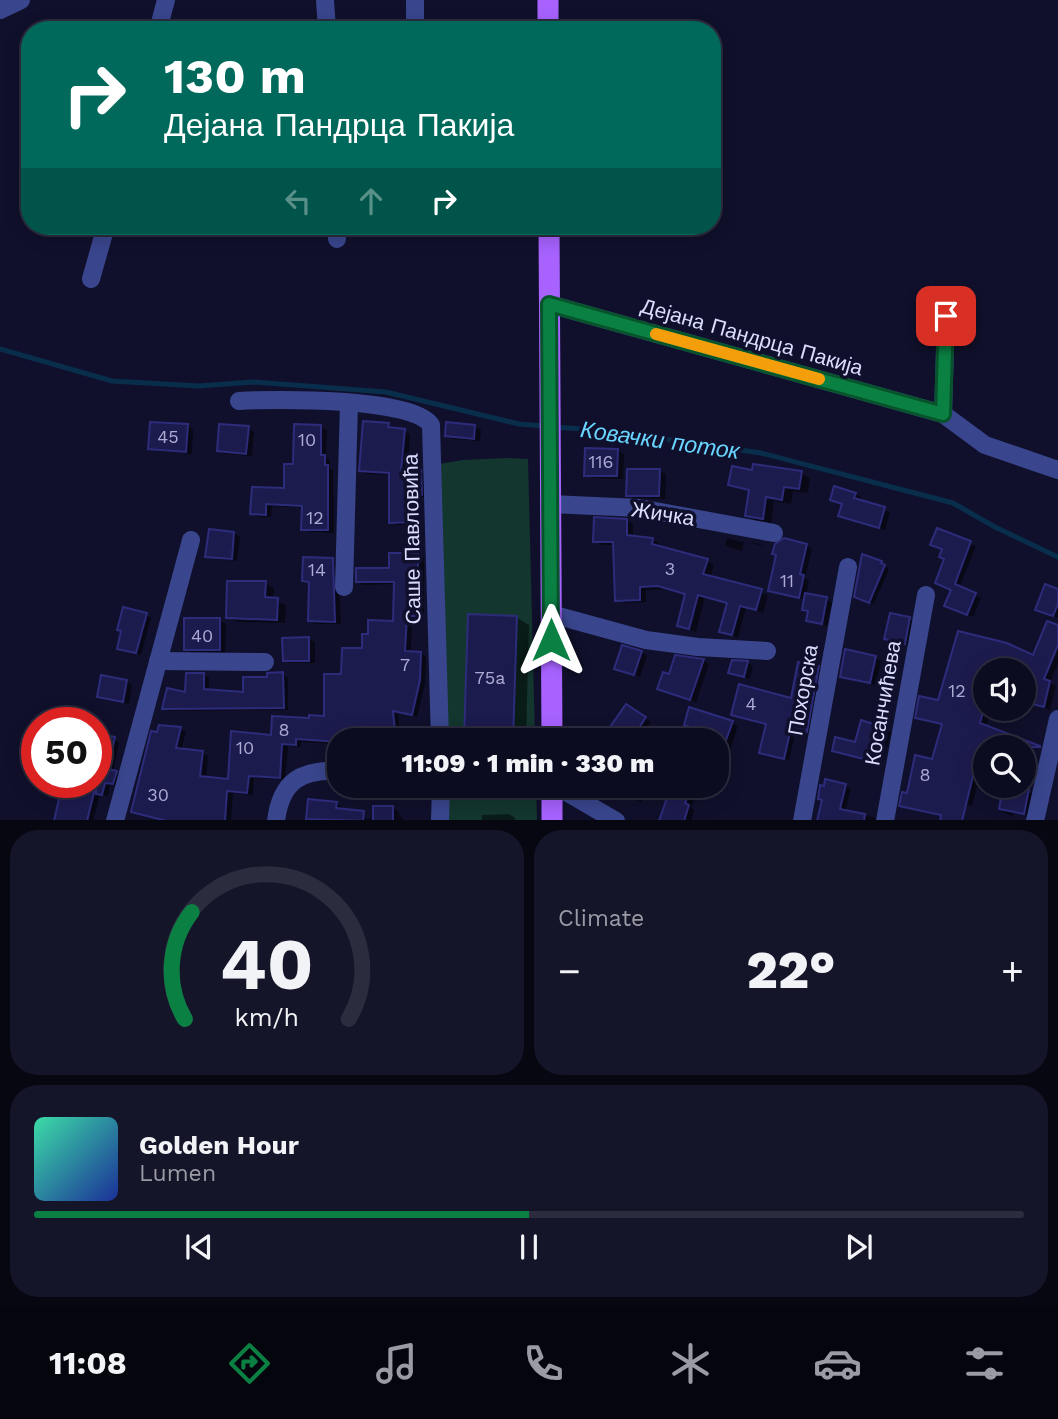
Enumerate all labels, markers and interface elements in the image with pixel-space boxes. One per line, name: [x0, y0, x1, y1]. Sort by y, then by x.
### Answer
text: 130 m: [164, 47, 306, 105]
icon: right: [49, 49, 140, 140]
text: Дејана Пандрца Пакија: [164, 106, 514, 144]
icon: left: [279, 182, 317, 220]
icon: ahead: [352, 182, 390, 220]
icon: right: [425, 182, 463, 220]
pin: [916, 286, 976, 346]
street label: Дејана Пандрца Пакија: [638, 293, 866, 380]
icon: arrive: [927, 297, 965, 335]
water label: Ковачки поток: [579, 416, 742, 465]
house number: 45: [157, 426, 179, 447]
house number: 10: [298, 429, 316, 450]
house number: 116: [589, 451, 613, 472]
street label: Саше Павловића: [398, 453, 425, 625]
street label: Жичка: [630, 496, 697, 531]
house number: 12: [306, 507, 324, 528]
house number: 3: [665, 558, 675, 579]
house number: 14: [308, 559, 326, 580]
house number: 11: [780, 570, 794, 591]
position arrow: [514, 603, 588, 677]
house number: 40: [191, 625, 213, 646]
street label: Косанчићева: [859, 638, 906, 767]
street label: Похорска: [782, 642, 823, 737]
house number: 7: [400, 654, 410, 675]
map controls: [973, 658, 1036, 798]
button: sound: [973, 658, 1036, 721]
house number: 75a: [475, 667, 505, 688]
house number: 12: [948, 680, 966, 701]
house number: 4: [746, 693, 757, 714]
speed limit sign: 50: [21, 707, 112, 798]
house number: 8: [278, 719, 290, 740]
button: search: [973, 735, 1036, 798]
house number: 10: [236, 737, 254, 758]
text: 11:09 · 1 min · 330 m: [402, 748, 654, 778]
house number: 8: [919, 764, 931, 785]
house number: 30: [147, 784, 169, 805]
text: Climate: [558, 905, 644, 932]
text: 40: [220, 921, 314, 1007]
text: 22°: [747, 940, 835, 1001]
text: −: [558, 949, 581, 993]
text: +: [1001, 949, 1024, 993]
text: km/h: [235, 1002, 299, 1031]
text: Golden Hour: [139, 1130, 299, 1160]
text: Lumen: [139, 1160, 216, 1187]
icon: previous: [180, 1228, 218, 1266]
icon: pause: [510, 1228, 548, 1266]
icon: next: [840, 1228, 878, 1266]
icon: directions: [225, 1339, 274, 1388]
icon: music: [372, 1339, 421, 1388]
icon: phone: [519, 1339, 568, 1388]
icon: climate: [666, 1339, 715, 1388]
icon: car: [813, 1339, 862, 1388]
icon: filters: [960, 1339, 1009, 1388]
text: 11:08: [49, 1344, 127, 1382]

